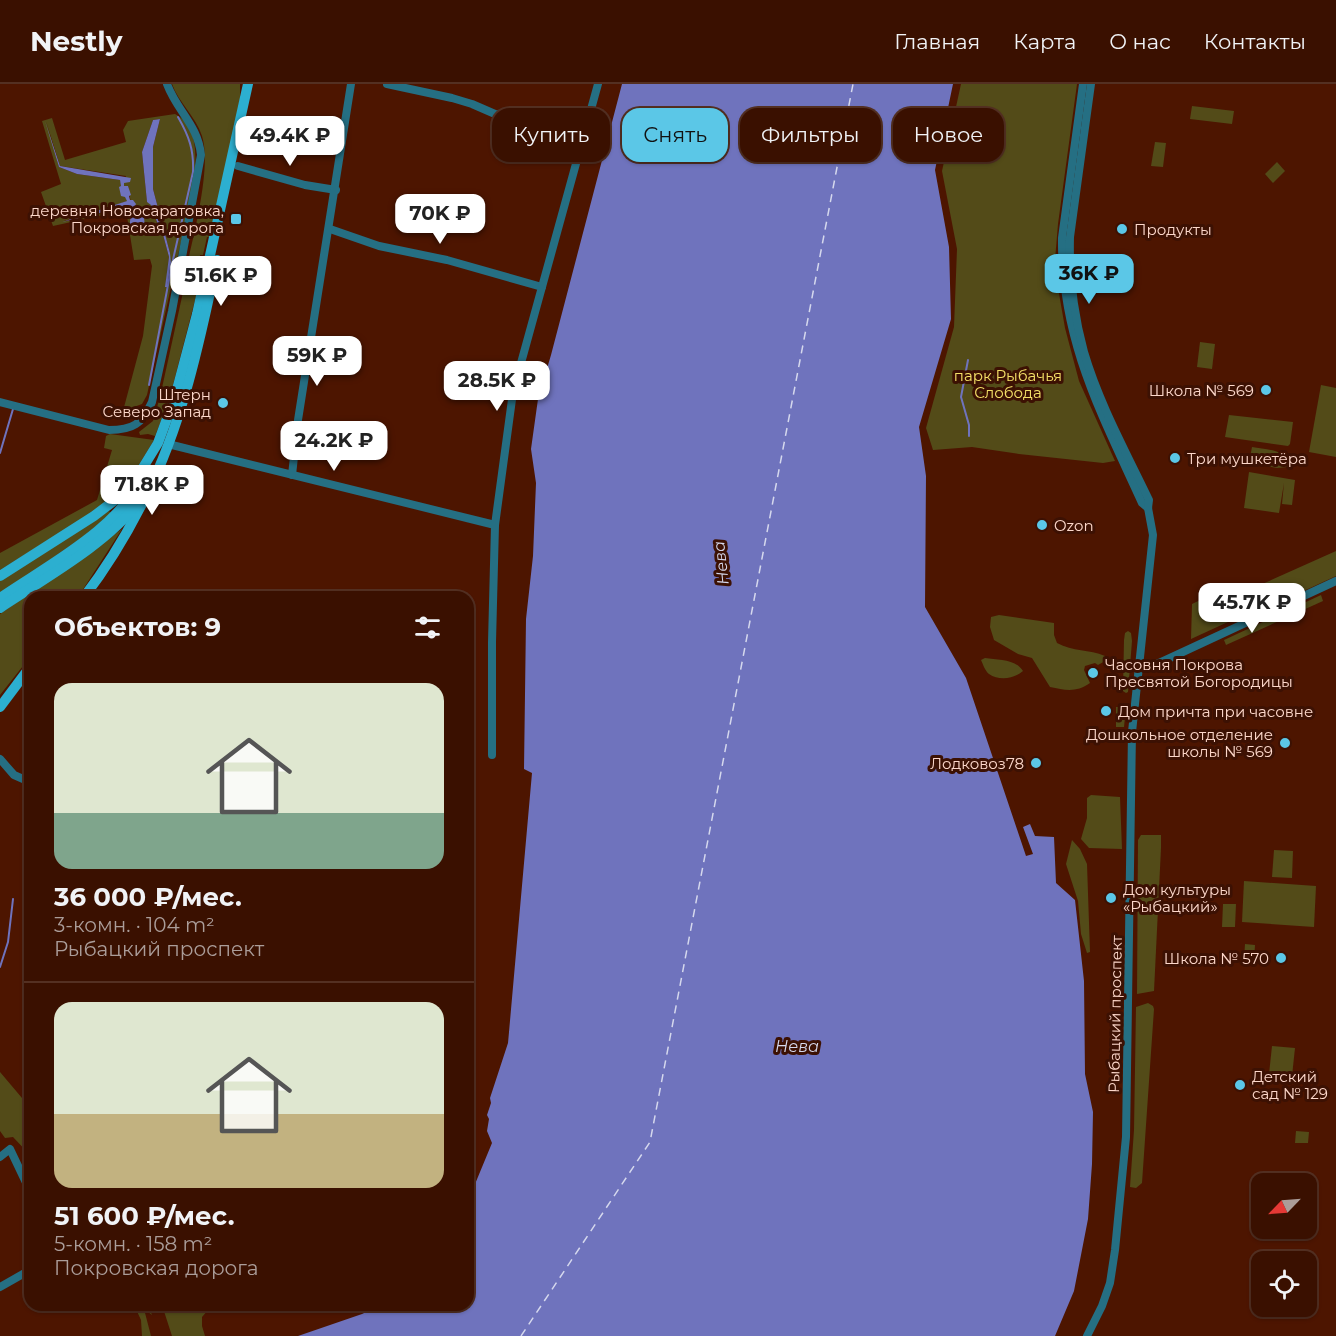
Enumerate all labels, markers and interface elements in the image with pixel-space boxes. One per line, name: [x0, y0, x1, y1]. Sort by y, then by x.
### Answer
text: Nestly: [30, 24, 123, 58]
text: Главная: [894, 29, 980, 54]
text: Карта: [1013, 29, 1076, 54]
text: О нас: [1109, 29, 1171, 54]
text: Контакты: [1204, 29, 1306, 54]
chip: Купить: [492, 108, 610, 162]
chip: Снять: [622, 108, 728, 162]
chip: Фильтры: [740, 108, 881, 162]
chip: Новое: [893, 108, 1004, 162]
pin: 49.4K ₽: [235, 116, 345, 167]
text: 49.4K ₽: [249, 123, 331, 147]
pin: 70K ₽: [398, 194, 482, 245]
place label: деревня Новосаратовка, Покровская дорога: [31, 201, 224, 237]
text: 70K ₽: [409, 201, 471, 225]
marker: деревня Новосаратовка, Покровская дорога: [229, 212, 243, 226]
place label: Продукты: [1134, 220, 1212, 239]
marker: Продукты: [1115, 222, 1129, 236]
pin: 36K ₽: [1047, 254, 1131, 305]
pin: 51.6K ₽: [166, 256, 276, 307]
text: 36K ₽: [1059, 261, 1119, 285]
text: 51.6K ₽: [184, 263, 258, 287]
pin: 59K ₽: [275, 336, 359, 387]
text: 59K ₽: [287, 343, 347, 367]
pin: 28.5K ₽: [442, 361, 552, 412]
park label: парк Рыбачья Слобода: [954, 366, 1062, 402]
text: 28.5K ₽: [458, 368, 536, 392]
place label: Школа № 569: [1149, 381, 1254, 400]
marker: Школа № 569: [1259, 383, 1273, 397]
place label: Штерн Северо Запад: [103, 385, 211, 421]
marker: Штерн Северо Запад: [216, 396, 230, 410]
pin: 24.2K ₽: [279, 421, 389, 472]
text: 24.2K ₽: [295, 428, 374, 452]
place label: Три мушкетёра: [1187, 449, 1307, 468]
marker: Три мушкетёра: [1168, 451, 1182, 465]
pin: 71.8K ₽: [97, 465, 207, 516]
text: 71.8K ₽: [114, 472, 190, 496]
place label: Ozon: [1054, 516, 1094, 535]
marker: Ozon: [1035, 518, 1049, 532]
water label: Нева: [709, 540, 733, 586]
pin: 45.7K ₽: [1197, 583, 1307, 634]
text: 45.7K ₽: [1213, 590, 1291, 614]
text: Объектов: 9: [54, 611, 221, 643]
icon: filters: [411, 611, 444, 644]
place label: Часовня Покрова Пресвятой Богородицы: [1105, 655, 1293, 691]
marker: Часовня Покрова Пресвятой Богородицы: [1086, 666, 1100, 680]
place label: Дом причта при часовне: [1118, 702, 1313, 721]
marker: Дом причта при часовне: [1099, 704, 1113, 718]
icon: home: [195, 722, 303, 830]
place label: Дошкольное отделение школы № 569: [1086, 725, 1273, 761]
marker: Дошкольное отделение школы № 569: [1278, 736, 1292, 750]
place label: Лодковоз78: [930, 754, 1024, 773]
marker: Лодковоз78: [1029, 756, 1043, 770]
place label: Дом культуры «Рыбацкий»: [1123, 880, 1231, 916]
text: 36 000 ₽/мес.: [54, 881, 242, 913]
marker: Дом культуры «Рыбацкий»: [1104, 891, 1118, 905]
text: 3-комн. · 104 m²: [54, 913, 215, 937]
street label: Рыбацкий проспект: [1104, 934, 1126, 1093]
text: Рыбацкий проспект: [54, 937, 264, 961]
place label: Школа № 570: [1164, 949, 1269, 968]
marker: Школа № 570: [1274, 951, 1288, 965]
water label: Нева: [775, 1037, 819, 1056]
icon: home: [195, 1041, 303, 1149]
place label: Детский сад № 129: [1252, 1067, 1328, 1103]
marker: Детский сад № 129: [1233, 1078, 1247, 1092]
north arrow: [1251, 1173, 1317, 1239]
map controls: [1251, 1173, 1317, 1317]
text: 51 600 ₽/мес.: [54, 1200, 234, 1232]
text: 5-комн. · 158 m²: [54, 1232, 212, 1256]
button: locate: [1251, 1251, 1317, 1317]
text: Покровская дорога: [54, 1256, 258, 1280]

